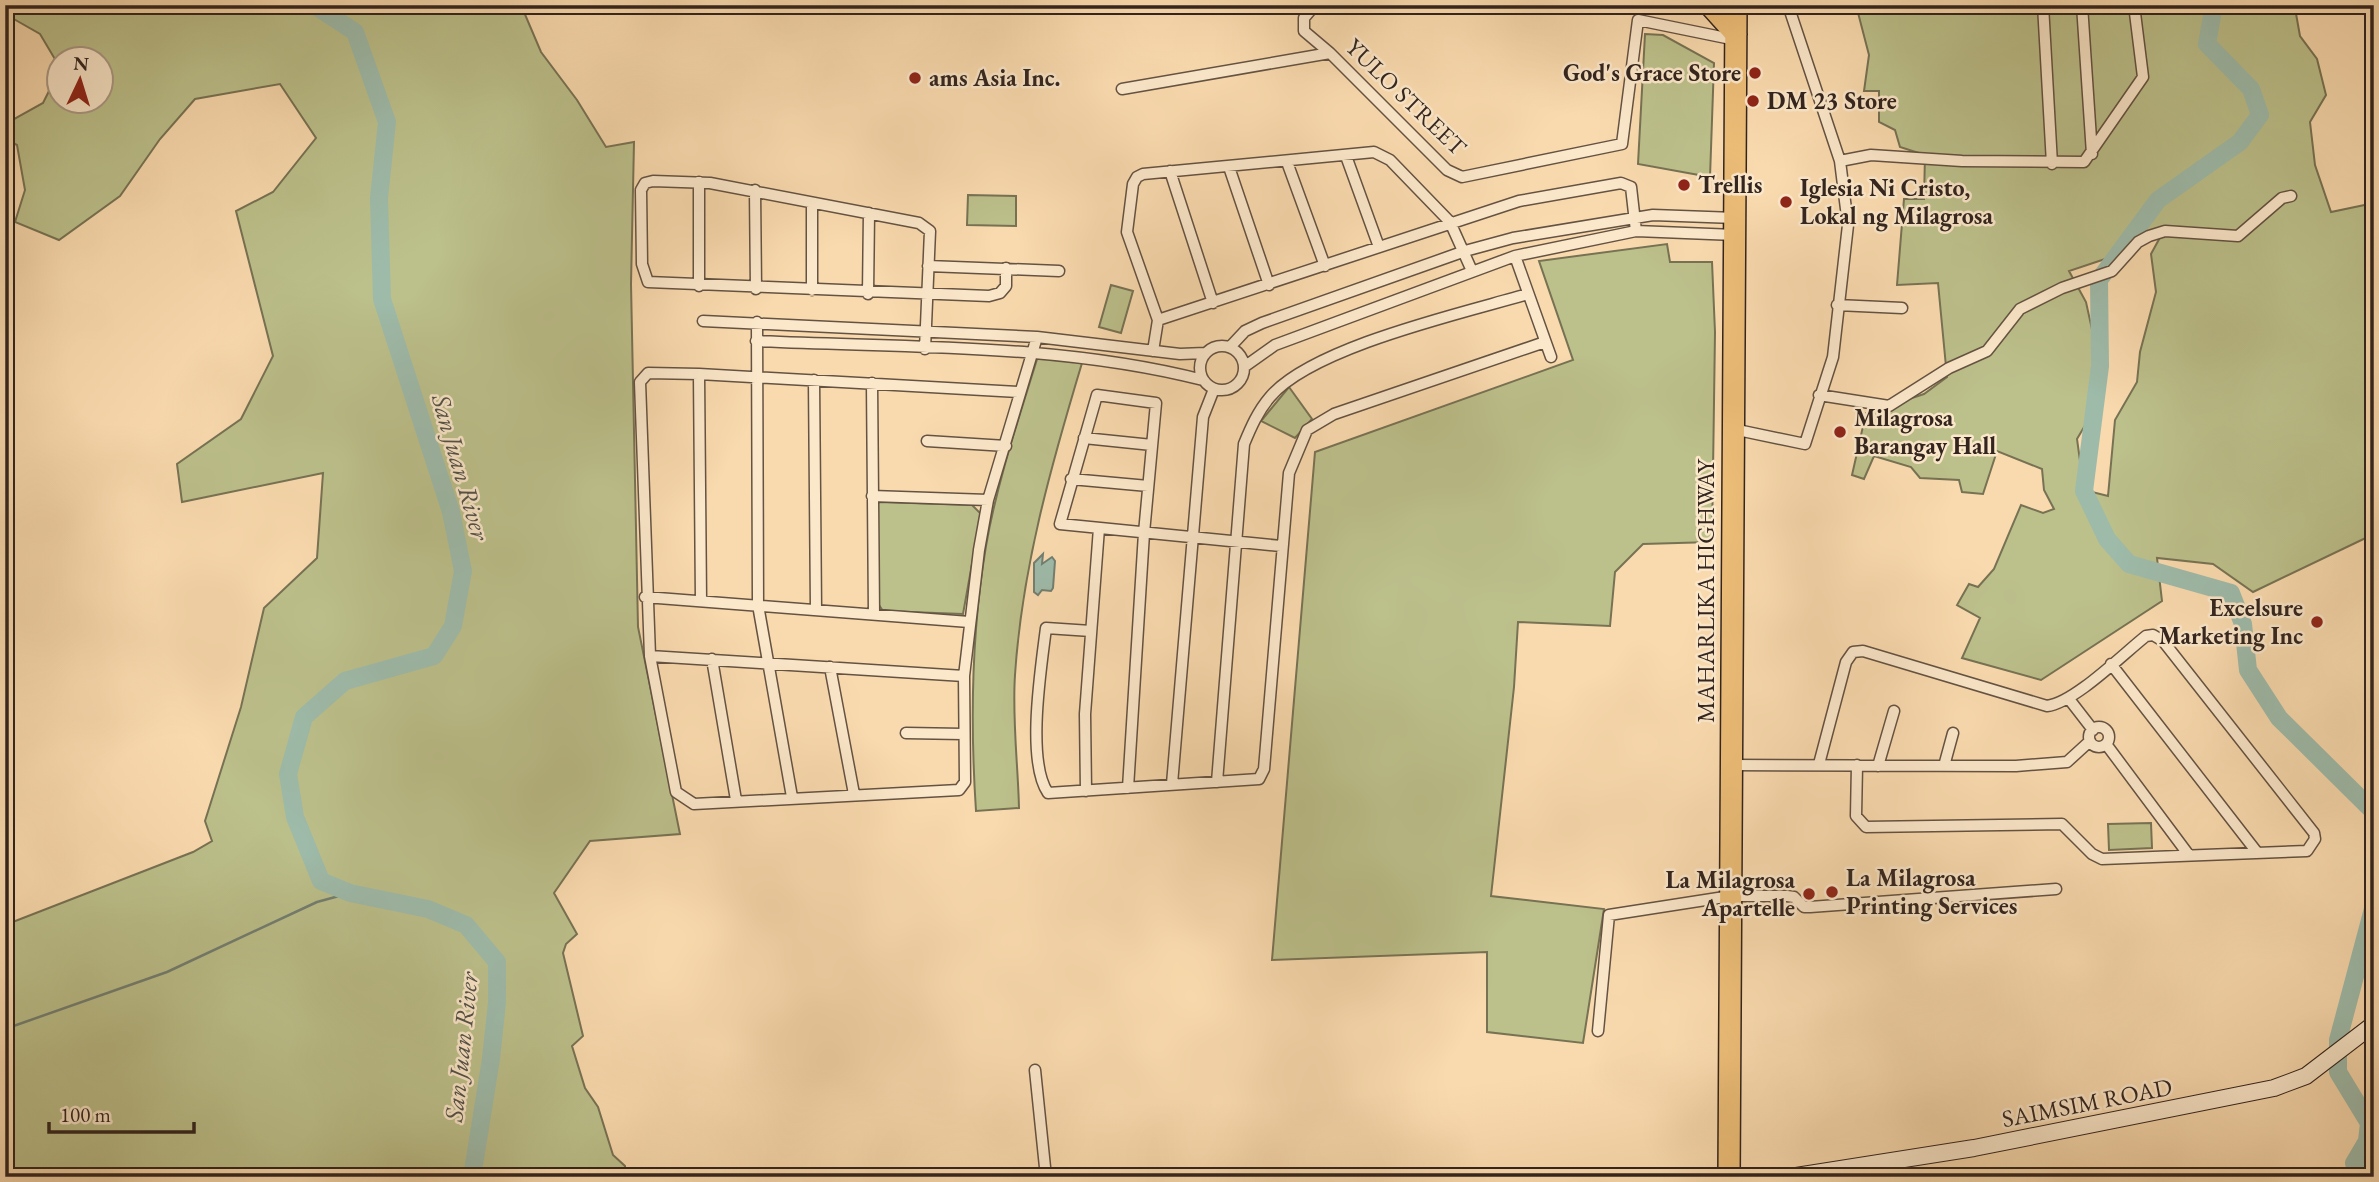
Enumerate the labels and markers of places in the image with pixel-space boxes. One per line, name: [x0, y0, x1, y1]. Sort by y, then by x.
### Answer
place label: God's Grace Store: [1563, 57, 1741, 88]
place label: ams Asia Inc.: [929, 62, 1061, 93]
marker: God's Grace Store: [1747, 65, 1763, 81]
marker: ams Asia Inc.: [907, 70, 923, 86]
place label: DM 23 Store: [1767, 85, 1897, 116]
marker: DM 23 Store: [1745, 93, 1761, 109]
place label: Trellis: [1698, 169, 1762, 200]
place label: Iglesia Ni Cristo, Lokal ng Milagrosa: [1800, 172, 1993, 232]
marker: Trellis: [1676, 177, 1692, 193]
marker: Iglesia Ni Cristo, Lokal ng Milagrosa: [1778, 194, 1794, 210]
place label: Milagrosa Barangay Hall: [1854, 402, 1996, 462]
marker: Milagrosa Barangay Hall: [1832, 424, 1848, 440]
place label: Excelsure Marketing Inc: [2159, 592, 2303, 652]
marker: Excelsure Marketing Inc: [2309, 614, 2325, 630]
place label: La Milagrosa Printing Services: [1846, 862, 2017, 922]
place label: La Milagrosa Apartelle: [1665, 864, 1795, 923]
marker: La Milagrosa Printing Services: [1824, 884, 1840, 900]
marker: La Milagrosa Apartelle: [1801, 886, 1817, 902]

